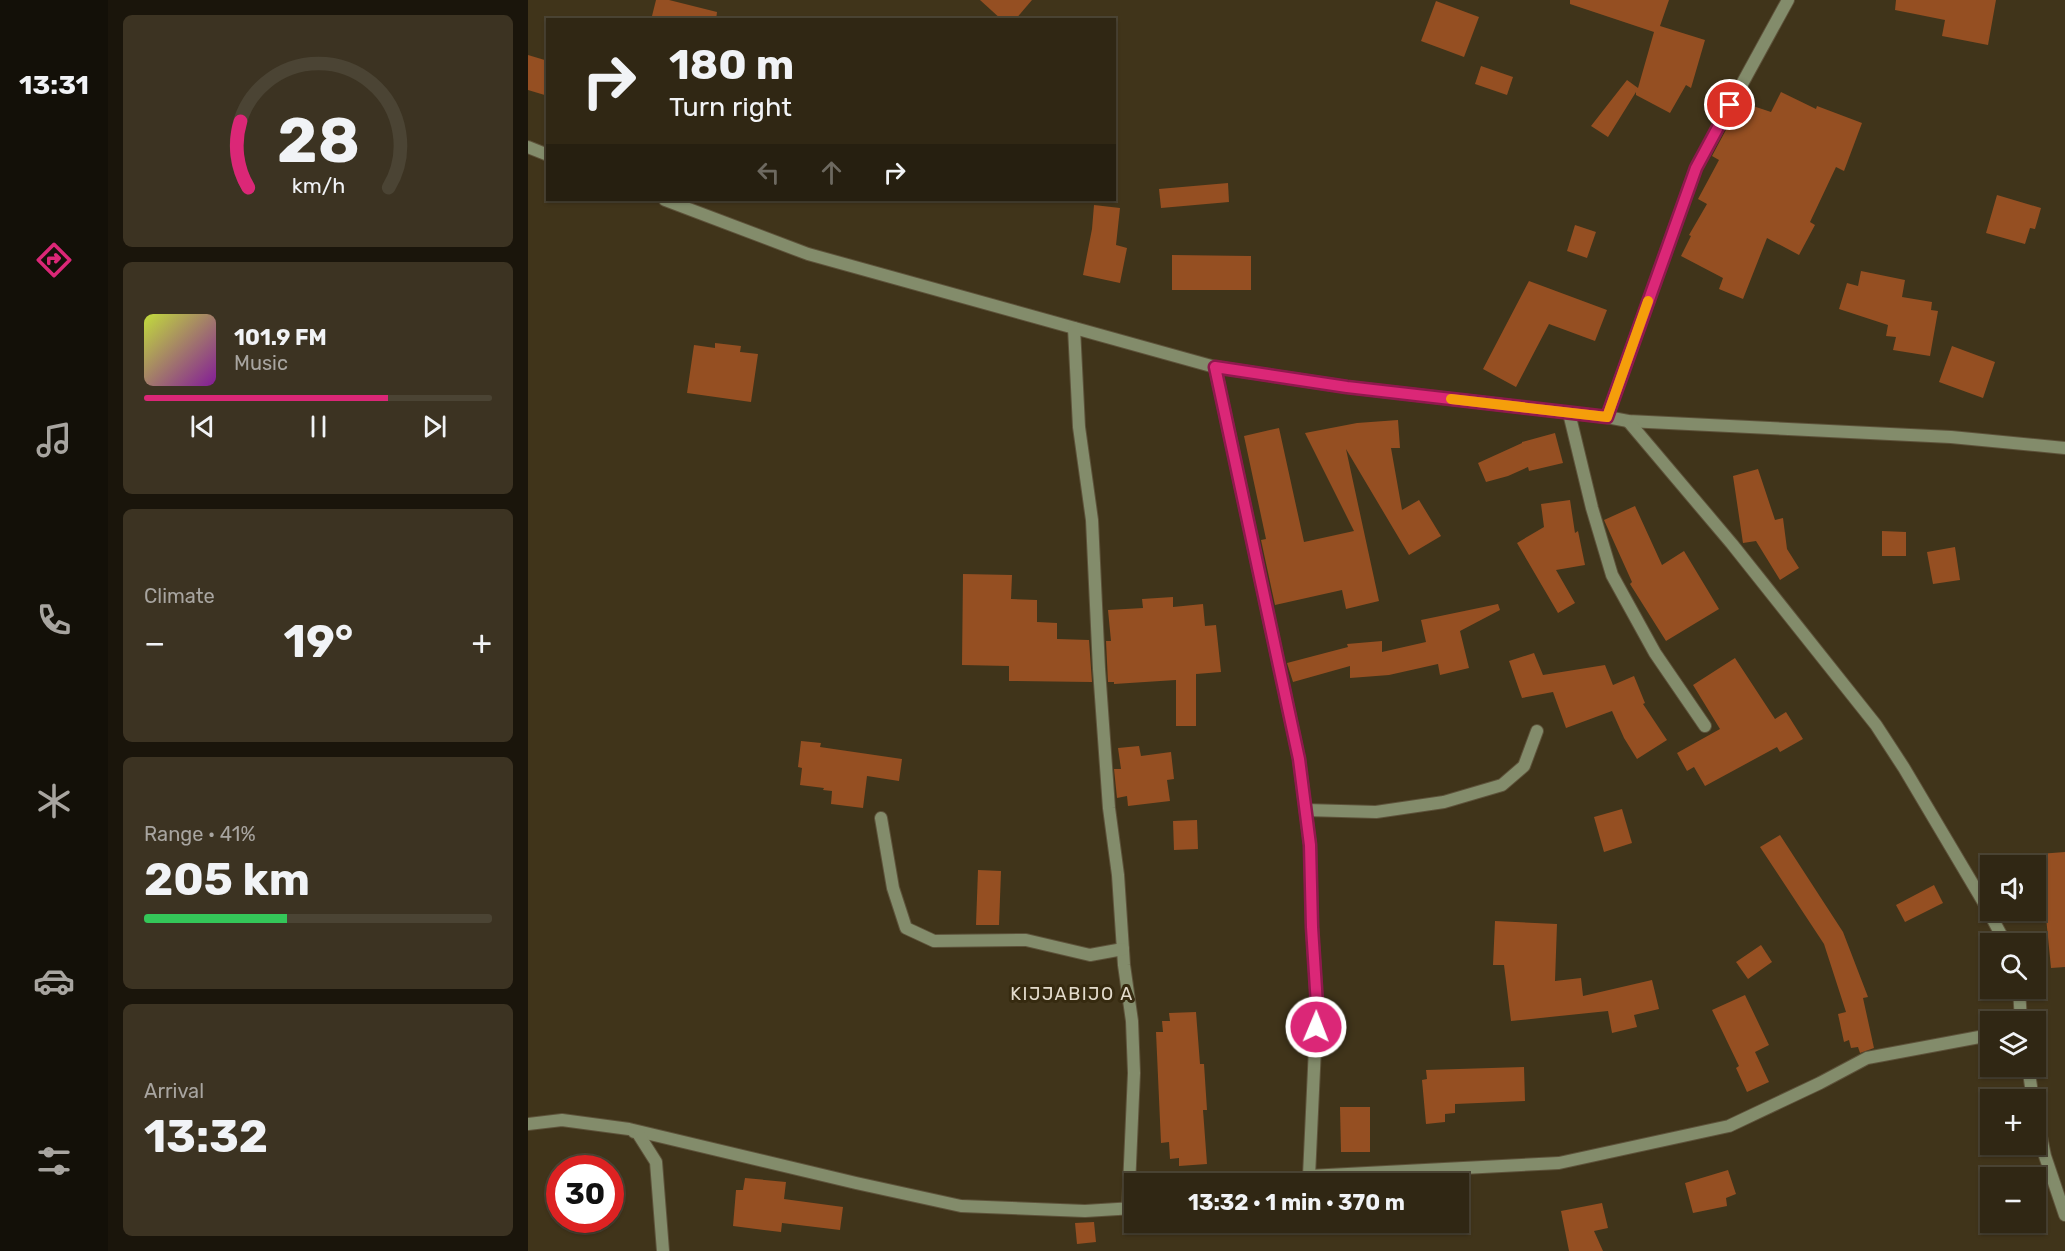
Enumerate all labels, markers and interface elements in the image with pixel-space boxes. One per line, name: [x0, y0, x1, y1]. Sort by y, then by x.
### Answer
text: 180 m: [669, 40, 794, 90]
icon: right: [570, 42, 648, 120]
text: 13:31: [19, 69, 89, 101]
pin: [1704, 79, 1755, 130]
icon: arrive: [1713, 88, 1746, 121]
text: Turn right: [669, 91, 792, 123]
text: 28: [277, 104, 359, 178]
icon: left: [752, 156, 785, 189]
icon: ahead: [815, 156, 848, 189]
icon: right: [878, 156, 911, 189]
text: km/h: [291, 173, 345, 198]
icon: directions: [33, 239, 75, 281]
text: 101.9 FM: [234, 324, 327, 351]
text: Music: [234, 351, 288, 375]
icon: previous: [186, 410, 219, 443]
icon: pause: [302, 410, 335, 443]
icon: next: [418, 410, 451, 443]
icon: music: [33, 419, 75, 461]
text: Climate: [144, 584, 215, 608]
icon: phone: [33, 599, 75, 641]
text: 19°: [284, 615, 353, 668]
text: −: [144, 623, 165, 662]
text: +: [471, 623, 492, 662]
icon: climate: [33, 780, 75, 822]
text: Range · 41%: [144, 822, 256, 846]
text: 205 km: [144, 853, 310, 906]
map controls: [1980, 855, 2046, 1233]
button: sound: [1980, 855, 2046, 921]
button: search: [1980, 933, 2046, 999]
icon: car: [33, 960, 75, 1002]
district label: KIJJABIJO A: [1010, 983, 1134, 1005]
position arrow: [1284, 995, 1348, 1059]
button: layers: [1980, 1011, 2046, 1077]
text: Arrival: [144, 1079, 204, 1103]
button: +: [1980, 1089, 2046, 1155]
text: 13:32: [144, 1110, 268, 1163]
icon: filters: [33, 1140, 75, 1182]
speed limit sign: 30: [546, 1155, 624, 1233]
button: −: [1980, 1167, 2046, 1233]
text: 13:32 · 1 min · 370 m: [1188, 1189, 1405, 1216]

